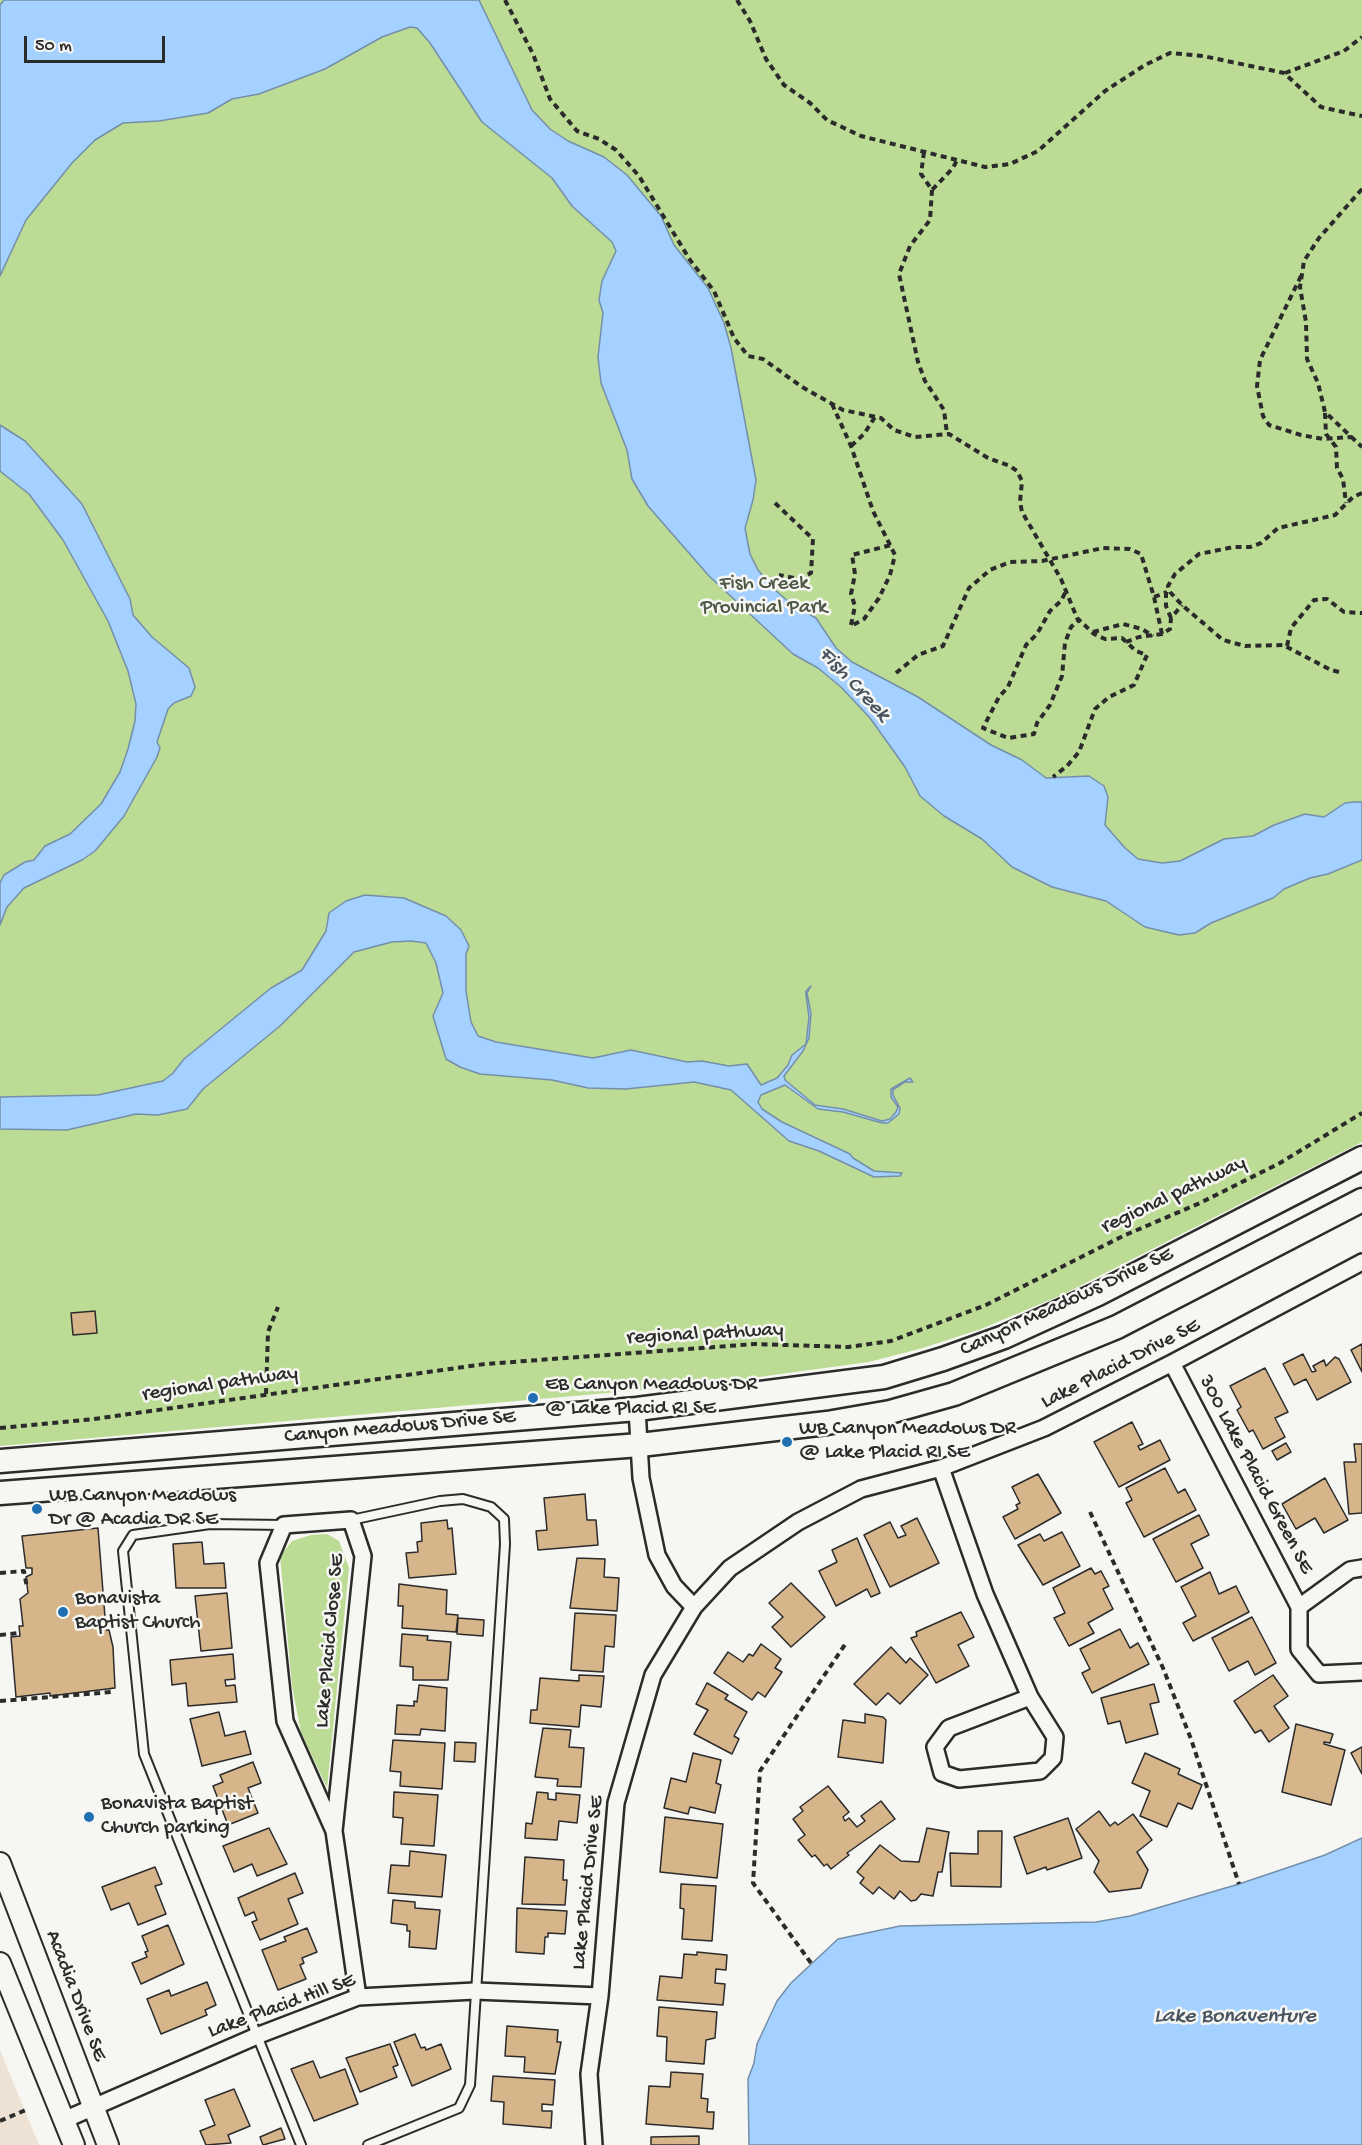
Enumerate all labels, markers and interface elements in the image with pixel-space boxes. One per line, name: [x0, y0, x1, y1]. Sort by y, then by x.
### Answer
scale bar: [27, 24, 168, 62]
text: 50 m: [35, 36, 72, 57]
park label: Fish Creek Provincial Park: [701, 572, 827, 622]
water label: Fish Creek: [811, 642, 895, 728]
street label: regional pathway: [1098, 1151, 1250, 1241]
street label: Canyon Meadows Drive SE: [957, 1243, 1177, 1363]
street label: Lake Placid Drive SE: [1037, 1314, 1205, 1416]
street label: regional pathway: [626, 1318, 784, 1352]
street label: regional pathway: [141, 1362, 299, 1408]
street label: 300 Lake Placid Green SE: [1192, 1371, 1318, 1579]
place label: EB Canyon Meadows DR @ Lake Placid RI SE: [545, 1373, 757, 1423]
marker: EB Canyon Meadows DR @ Lake Placid RI SE: [526, 1391, 540, 1405]
street label: Canyon Meadows Drive SE: [283, 1405, 517, 1451]
place label: WB Canyon Meadows DR @ Lake Placid RI SE: [799, 1417, 1016, 1467]
marker: WB Canyon Meadows DR @ Lake Placid RI SE: [780, 1435, 794, 1449]
place label: WB Canyon Meadows Dr @ Acadia DR SE: [49, 1484, 236, 1534]
marker: WB Canyon Meadows Dr @ Acadia DR SE: [30, 1502, 44, 1516]
street label: Lake Placid Close SE: [311, 1553, 351, 1729]
place label: Bonavista Baptist Church: [75, 1587, 200, 1637]
marker: Bonavista Baptist Church: [56, 1605, 70, 1619]
place label: Bonavista Baptist Church parking: [101, 1792, 253, 1842]
street label: Lake Placid Drive SE: [567, 1795, 611, 1971]
marker: Bonavista Baptist Church parking: [82, 1810, 96, 1824]
street label: Acadia Drive SE: [38, 1927, 112, 2065]
street label: Lake Placid Hill SE: [205, 1969, 359, 2045]
water label: Lake Bonaventure: [1154, 2005, 1316, 2031]

